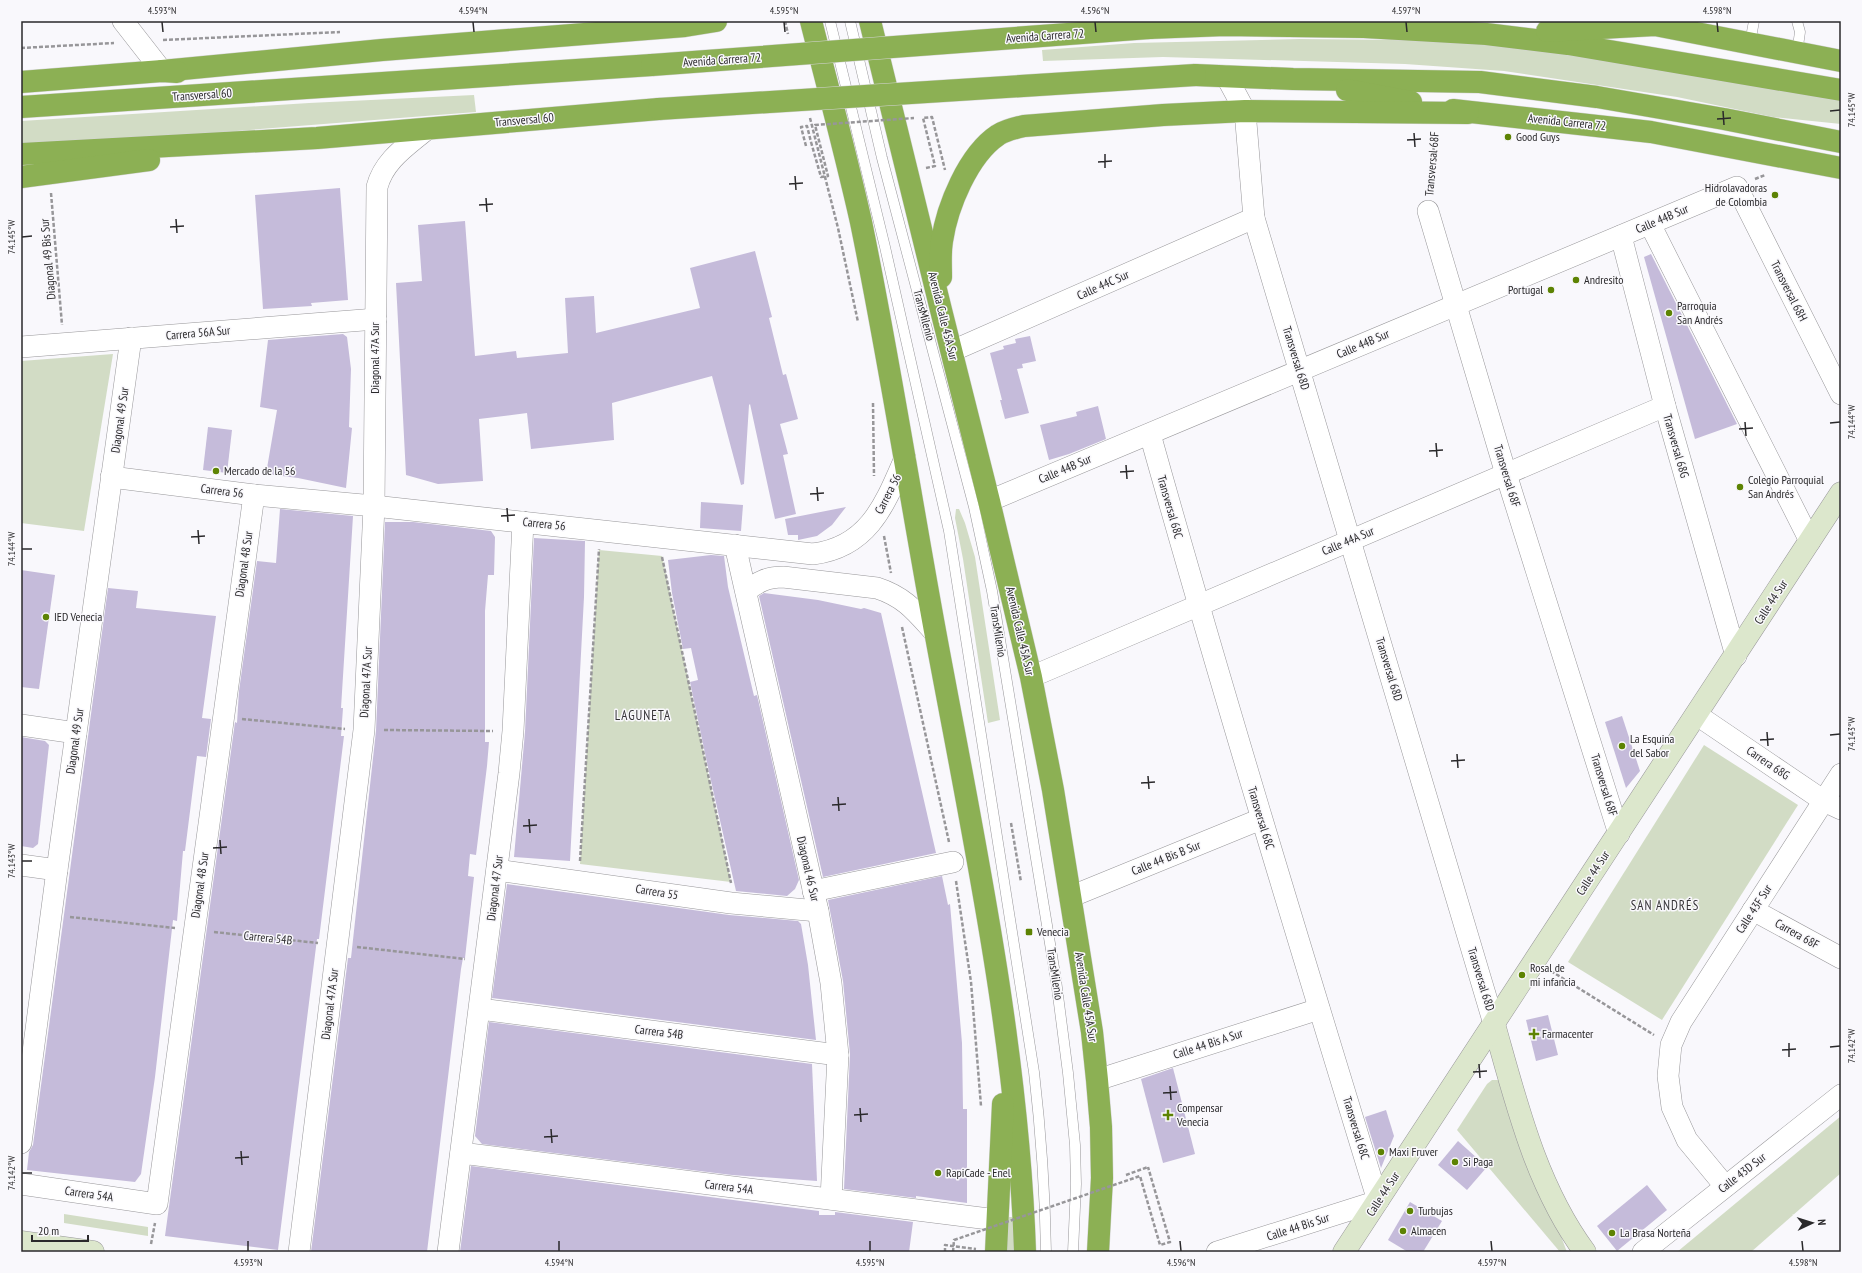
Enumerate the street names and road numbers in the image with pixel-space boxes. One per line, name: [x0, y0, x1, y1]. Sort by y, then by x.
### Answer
street label: Avenida Carrera 72: [1005, 25, 1085, 46]
street label: Avenida Carrera 72: [682, 49, 762, 70]
street label: Transversal 60: [172, 85, 232, 104]
street label: Transversal 60: [494, 109, 554, 130]
street label: Avenida Carrera 72: [1527, 110, 1607, 133]
street label: Transversal 68F: [1421, 131, 1442, 197]
street label: Calle 44B Sur: [1633, 200, 1691, 236]
street label: Diagonal 49 Bis Sur: [36, 217, 59, 300]
street label: Transversal 68H: [1768, 258, 1811, 324]
street label: Calle 44C Sur: [1074, 266, 1132, 303]
street label: Avenida Calle 45A Sur: [925, 270, 962, 362]
street label: TransMilenio: [910, 287, 939, 342]
street label: Carrera 56A Sur: [165, 322, 231, 343]
street label: Diagonal 47A Sur: [367, 322, 382, 394]
street label: Transversal 68D: [1280, 324, 1313, 392]
street label: Calle 44B Sur: [1334, 325, 1392, 361]
street label: Diagonal 49 Sur: [107, 385, 132, 454]
street label: Transversal 68G: [1660, 412, 1693, 480]
street label: Transversal 68F: [1491, 443, 1524, 509]
street label: Calle 44B Sur: [1036, 450, 1094, 486]
street label: Carrera 56: [871, 471, 904, 516]
street label: Transversal 68C: [1154, 473, 1187, 541]
street label: Carrera 56: [200, 480, 244, 501]
street label: Carrera 56: [522, 514, 566, 533]
street label: Calle 44A Sur: [1319, 523, 1377, 558]
street label: Diagonal 48 Sur: [231, 529, 256, 598]
street label: Calle 44 Sur: [1751, 576, 1791, 627]
street label: Avenida Calle 45A Sur: [1003, 585, 1038, 678]
street label: TransMilenio: [987, 604, 1010, 658]
street label: Transversal 68D: [1373, 635, 1406, 703]
street label: Diagonal 47A Sur: [356, 645, 375, 718]
street label: Diagonal 49 Sur: [62, 706, 87, 775]
street label: Carrera 68G: [1744, 743, 1793, 783]
street label: Transversal 68F: [1588, 752, 1621, 818]
street label: Transversal 68C: [1245, 785, 1278, 852]
street label: Diagonal 46 Sur: [794, 835, 823, 904]
street label: Calle 44 Bis B Sur: [1129, 837, 1203, 878]
street label: Calle 44 Sur: [1573, 847, 1613, 898]
street label: Diagonal 48 Sur: [187, 850, 212, 919]
street label: Diagonal 47 Sur: [483, 854, 506, 922]
street label: Carrera 55: [635, 881, 680, 902]
street label: Calle 43F Sur: [1732, 881, 1775, 936]
street label: Carrera 68F: [1773, 915, 1822, 952]
street label: Carrera 54B: [243, 927, 293, 948]
street label: Transversal 68D: [1465, 945, 1498, 1013]
street label: TransMilenio: [1044, 947, 1067, 1001]
street label: Avenida Calle 45A Sur: [1072, 951, 1101, 1044]
street label: Diagonal 47A Sur: [318, 967, 341, 1040]
street label: Carrera 54B: [634, 1021, 685, 1042]
street label: Calle 44 Bis A Sur: [1171, 1025, 1245, 1062]
street label: Transversal 68C: [1340, 1095, 1373, 1162]
street label: Calle 43D Sur: [1715, 1149, 1769, 1196]
street label: Calle 44 Sur: [1363, 1168, 1403, 1219]
street label: Carrera 54A: [704, 1176, 755, 1197]
street label: Carrera 54A: [64, 1183, 115, 1204]
street label: Calle 44 Bis Sur: [1265, 1209, 1332, 1244]

